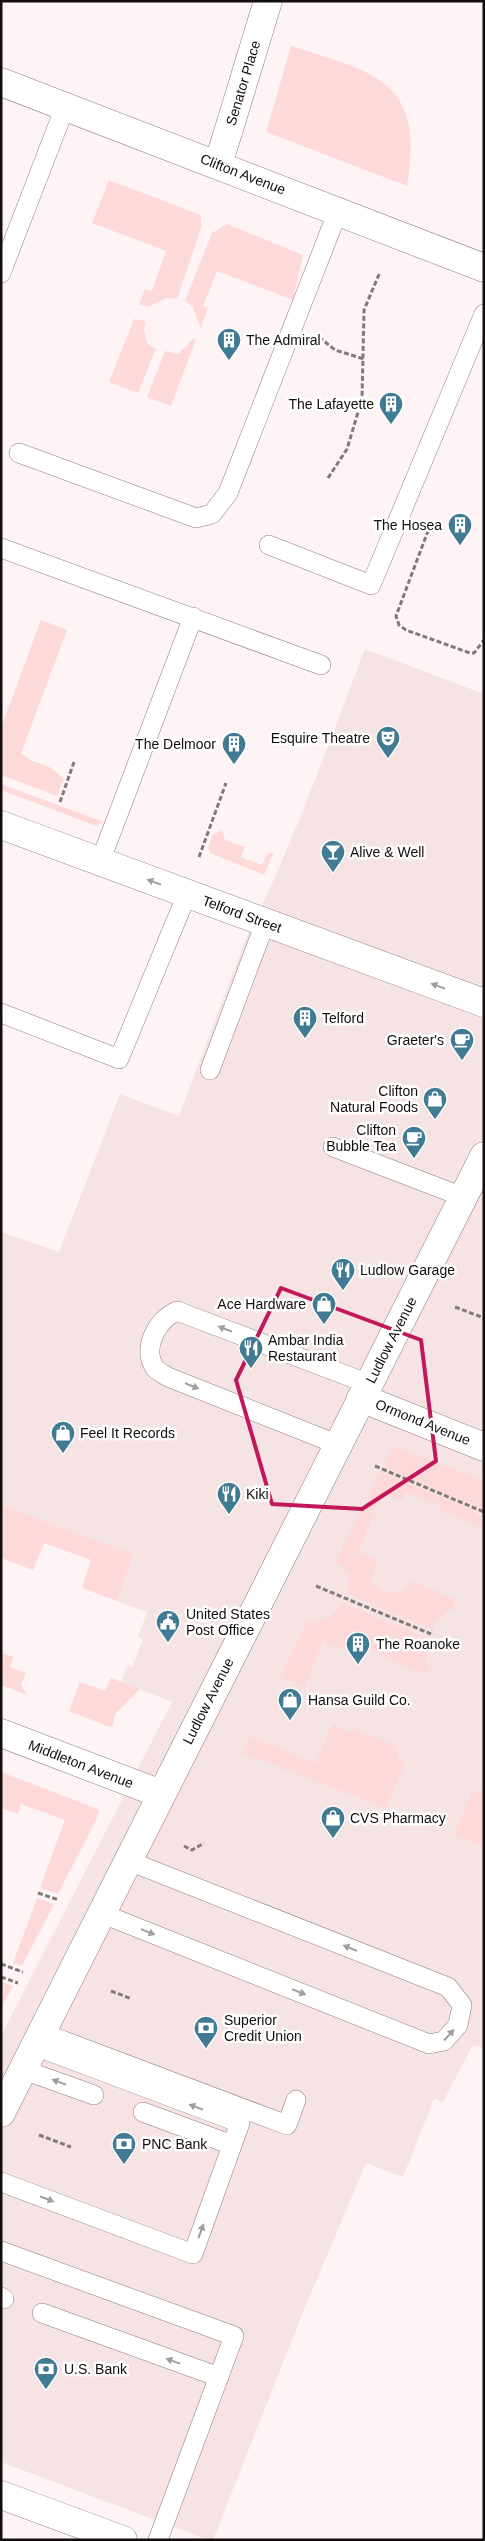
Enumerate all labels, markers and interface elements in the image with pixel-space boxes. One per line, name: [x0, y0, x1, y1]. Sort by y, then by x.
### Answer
street label: Senator Place: [222, 38, 264, 127]
street label: Clifton Avenue: [198, 150, 288, 198]
building icon: The Admiral: [216, 327, 242, 361]
place label: The Admiral: [246, 332, 321, 348]
building icon: The Lafayette: [378, 391, 404, 425]
place label: The Lafayette: [288, 396, 374, 412]
building icon: The Hosea: [447, 512, 473, 546]
place label: The Hosea: [374, 517, 442, 533]
theatre icon: Esquire Theatre: [375, 725, 401, 759]
place label: Esquire Theatre: [271, 730, 370, 746]
building icon: The Delmoor: [221, 731, 247, 765]
place label: The Delmoor: [135, 736, 216, 752]
bar icon: Alive & Well: [320, 839, 346, 873]
place label: Alive & Well: [350, 844, 424, 860]
one-way arrow: [146, 878, 161, 886]
street label: Telford Street: [200, 892, 284, 936]
one-way arrow: [430, 982, 445, 990]
building icon: Telford: [292, 1005, 318, 1039]
place label: Telford: [322, 1010, 364, 1026]
cafe icon: Graeter's: [449, 1027, 475, 1061]
place label: Graeter's: [387, 1032, 444, 1048]
place label: Clifton Natural Foods: [330, 1083, 418, 1115]
shop icon: Clifton Natural Foods: [422, 1086, 448, 1120]
place label: Clifton Bubble Tea: [326, 1122, 396, 1154]
cafe icon: Clifton Bubble Tea: [401, 1125, 427, 1159]
restaurant icon: Ludlow Garage: [330, 1257, 356, 1291]
place label: Ludlow Garage: [360, 1262, 455, 1278]
shop icon: Ace Hardware: [311, 1291, 337, 1325]
street label: Ludlow Avenue: [362, 1294, 420, 1386]
place label: Ace Hardware: [217, 1296, 306, 1312]
one-way arrow: [217, 1325, 232, 1333]
place label: Ambar India Restaurant: [268, 1332, 344, 1364]
restaurant icon: Ambar India Restaurant: [238, 1335, 264, 1369]
one-way arrow: [185, 1383, 199, 1391]
street label: Ormond Avenue: [373, 1396, 473, 1448]
shop icon: Feel It Records: [50, 1420, 76, 1454]
place label: Feel It Records: [80, 1425, 175, 1441]
restaurant icon: Kiki: [216, 1481, 242, 1515]
place label: Kiki: [246, 1486, 269, 1502]
place label: United States Post Office: [186, 1606, 270, 1638]
public building icon: United States Post Office: [155, 1609, 181, 1643]
building icon: The Roanoke: [345, 1631, 371, 1665]
place label: The Roanoke: [376, 1636, 460, 1652]
street label: Ludlow Avenue: [179, 1655, 237, 1747]
shop icon: Hansa Guild Co.: [277, 1687, 303, 1721]
place label: Hansa Guild Co.: [308, 1692, 411, 1708]
street label: Middleton Avenue: [26, 1737, 136, 1791]
shop icon: CVS Pharmacy: [320, 1805, 346, 1839]
place label: CVS Pharmacy: [350, 1810, 446, 1826]
one-way arrow: [141, 1929, 156, 1936]
one-way arrow: [342, 1944, 357, 1952]
one-way arrow: [292, 1989, 307, 1996]
place label: Superior Credit Union: [224, 2012, 302, 2044]
bank icon: Superior Credit Union: [193, 2015, 219, 2049]
one-way arrow: [443, 2030, 455, 2042]
one-way arrow: [51, 2078, 66, 2086]
one-way arrow: [188, 2103, 203, 2111]
bank icon: PNC Bank: [111, 2131, 137, 2165]
place label: PNC Bank: [142, 2136, 208, 2152]
one-way arrow: [40, 2195, 55, 2203]
one-way arrow: [198, 2224, 205, 2239]
bank icon: U.S. Bank: [33, 2356, 59, 2390]
one-way arrow: [166, 2357, 181, 2364]
place label: U.S. Bank: [64, 2361, 128, 2377]

